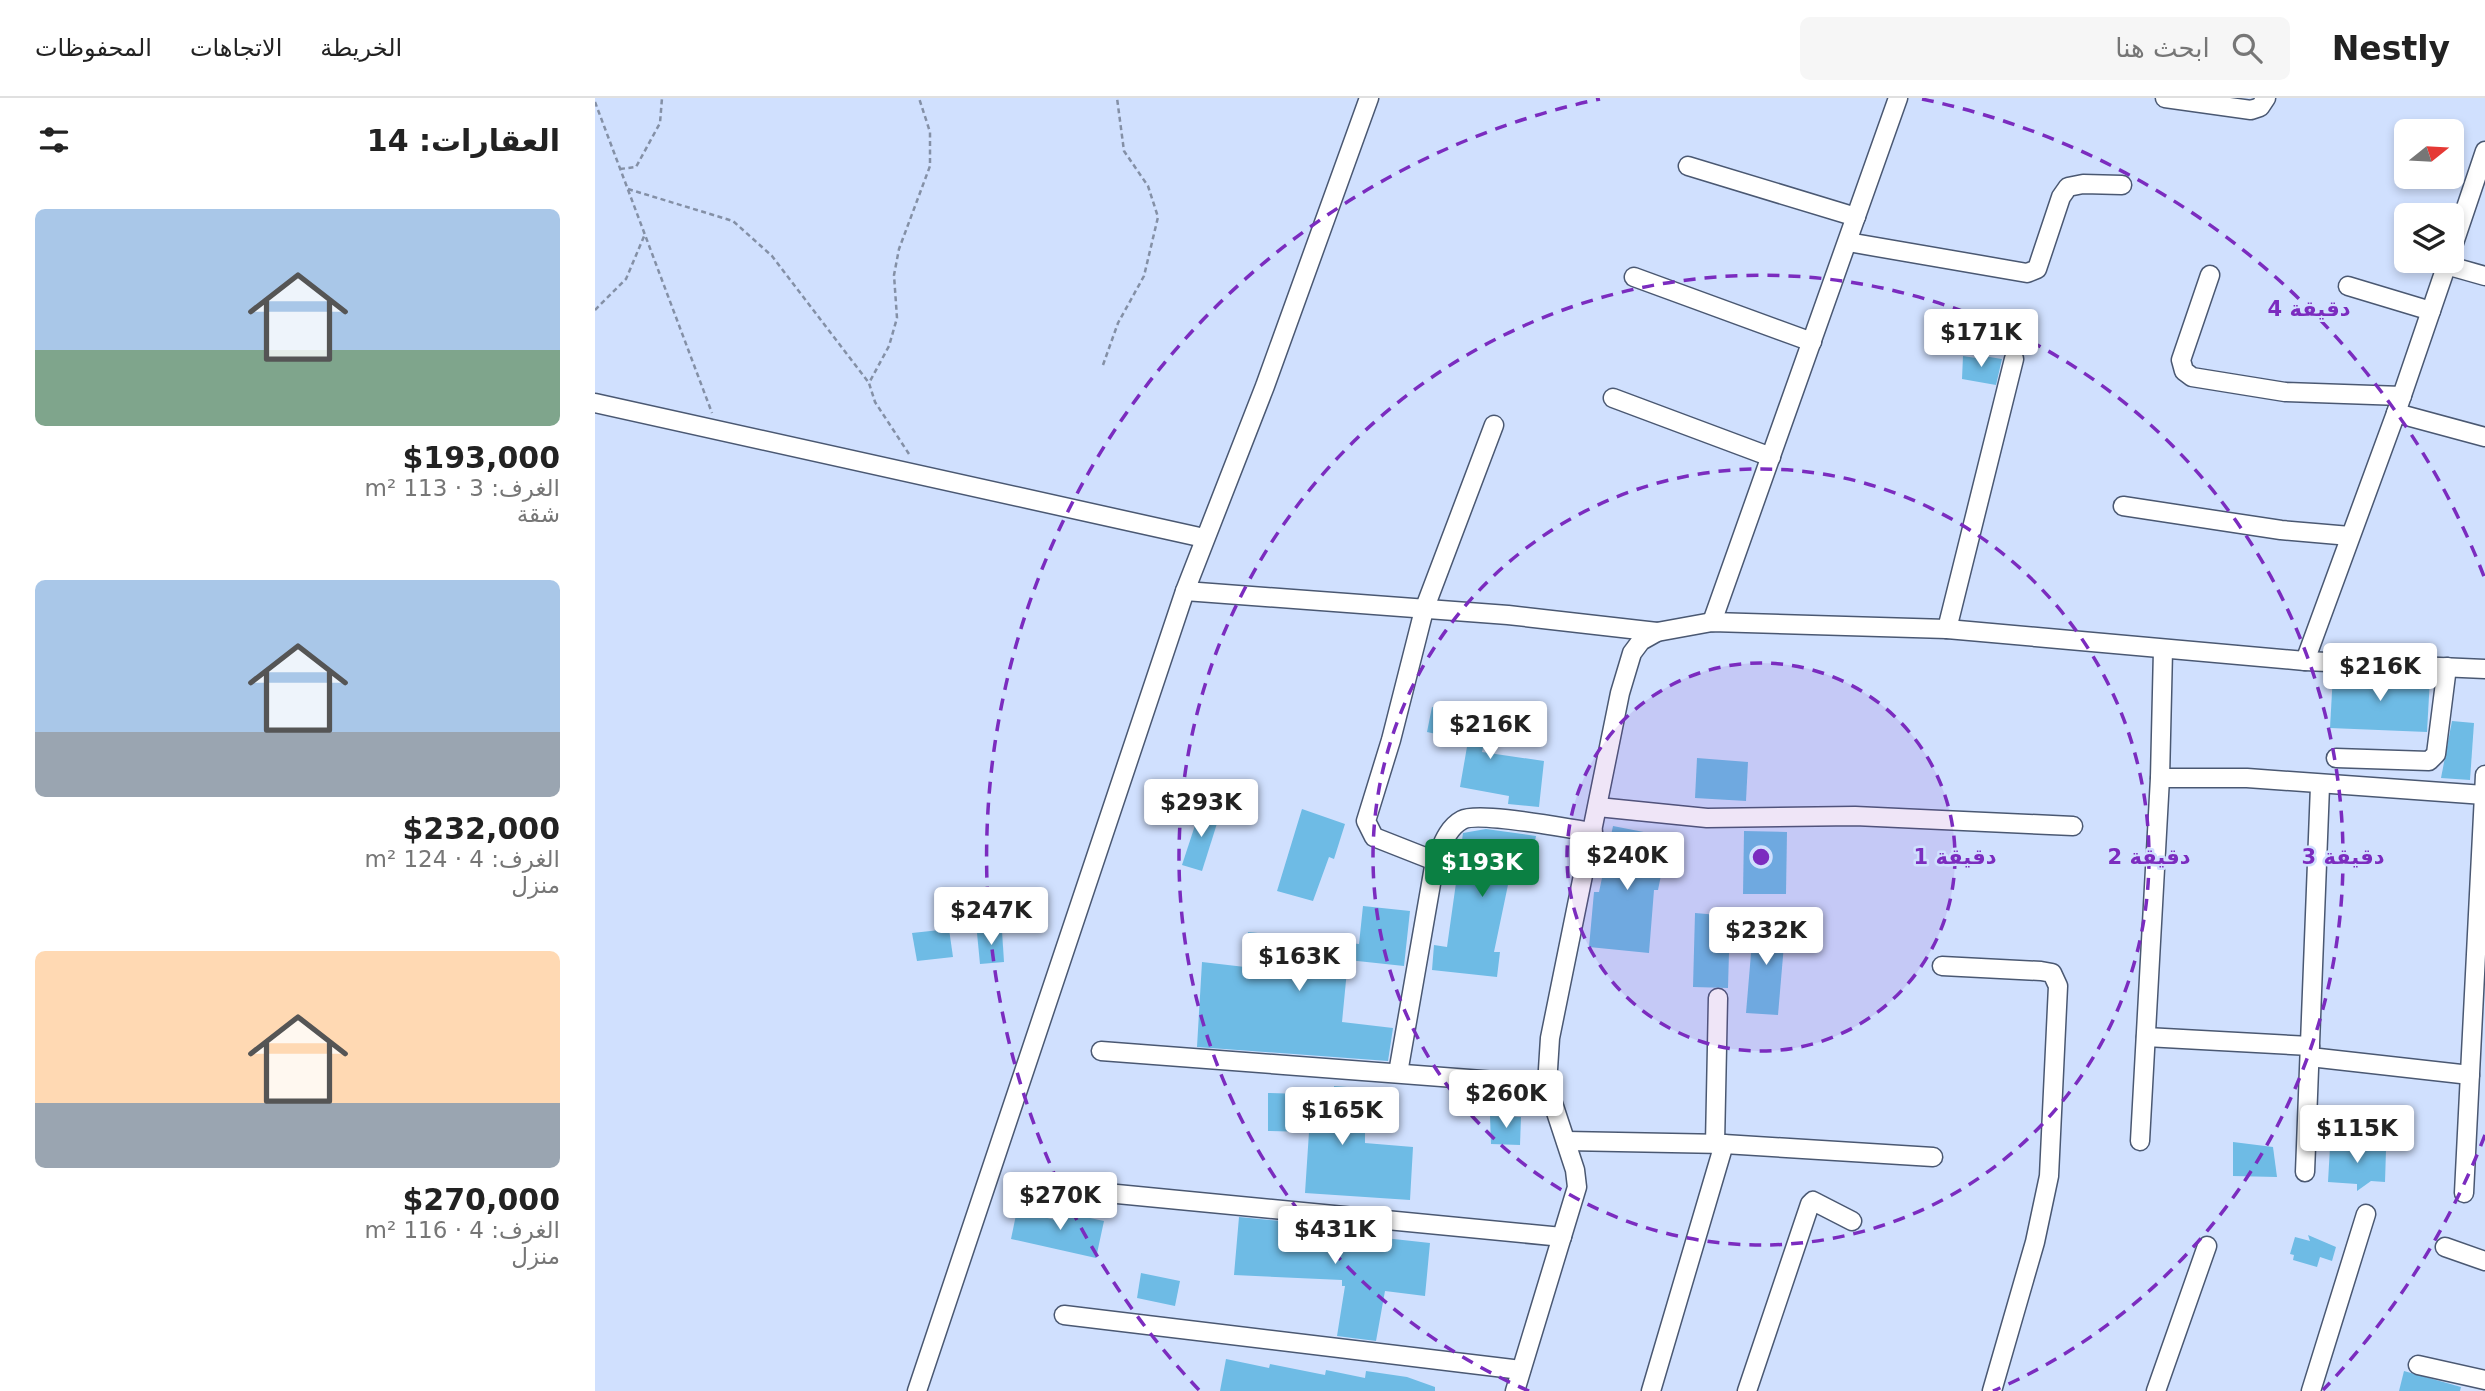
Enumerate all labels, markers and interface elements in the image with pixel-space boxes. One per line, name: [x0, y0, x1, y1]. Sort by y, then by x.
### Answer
search box: [1800, 17, 2290, 80]
icon: search: [2228, 29, 2266, 67]
text: Nestly: [2332, 29, 2450, 68]
text: ابحث هنا: [2115, 33, 2210, 63]
text: المحفوظات: [35, 34, 152, 62]
text: الاتجاهات: [190, 34, 282, 62]
text: الخريطة: [320, 34, 402, 62]
north arrow: [2394, 119, 2464, 189]
map controls: [2394, 119, 2464, 273]
icon: filters: [35, 121, 73, 159]
text: العقارات: 14: [367, 123, 560, 158]
button: layers: [2394, 203, 2464, 273]
icon: home: [235, 254, 361, 380]
text: 4 دقيقة: [2268, 297, 2351, 321]
pin: $171K: [1932, 310, 2030, 369]
text: $171K: [1940, 319, 2022, 345]
text: $193,000: [402, 440, 560, 475]
text: الغرف: 3 · 113 m²: [364, 475, 560, 501]
text: شقة: [517, 501, 560, 527]
icon: home: [235, 625, 361, 751]
pin: $216K: [2331, 644, 2429, 703]
text: $216K: [2339, 653, 2421, 679]
pin: $216K: [1441, 702, 1539, 761]
text: $216K: [1449, 711, 1531, 737]
pin: $293K: [1152, 780, 1250, 839]
text: $293K: [1160, 789, 1242, 815]
text: $232,000: [402, 811, 560, 846]
pin: $240K: [1578, 832, 1676, 892]
pin: $193K: [1433, 840, 1531, 899]
text: $240K: [1586, 842, 1668, 868]
centre of rings: [1749, 845, 1773, 869]
text: 1 دقيقة: [1914, 845, 1997, 869]
text: 2 دقيقة: [2108, 845, 2191, 869]
text: 3 دقيقة: [2302, 845, 2385, 869]
text: الغرف: 4 · 124 m²: [364, 846, 560, 872]
text: $193K: [1441, 849, 1523, 875]
text: منزل: [511, 872, 560, 898]
pin: $247K: [942, 888, 1040, 947]
text: $247K: [950, 897, 1032, 923]
pin: $232K: [1717, 908, 1815, 967]
text: $232K: [1725, 917, 1807, 943]
pin: $163K: [1250, 934, 1348, 993]
text: $163K: [1258, 943, 1340, 969]
icon: home: [235, 996, 361, 1122]
pin: $260K: [1457, 1070, 1555, 1130]
text: $260K: [1465, 1080, 1547, 1106]
pin: $165K: [1293, 1088, 1391, 1147]
text: $165K: [1301, 1097, 1383, 1123]
pin: $115K: [2308, 1105, 2406, 1165]
text: $115K: [2316, 1115, 2398, 1141]
pin: $270K: [1011, 1172, 1109, 1232]
text: $270,000: [402, 1182, 560, 1217]
text: $270K: [1019, 1182, 1101, 1208]
pin: $431K: [1286, 1206, 1384, 1266]
text: $431K: [1294, 1216, 1376, 1242]
text: الغرف: 4 · 116 m²: [364, 1217, 560, 1243]
text: منزل: [511, 1243, 560, 1269]

